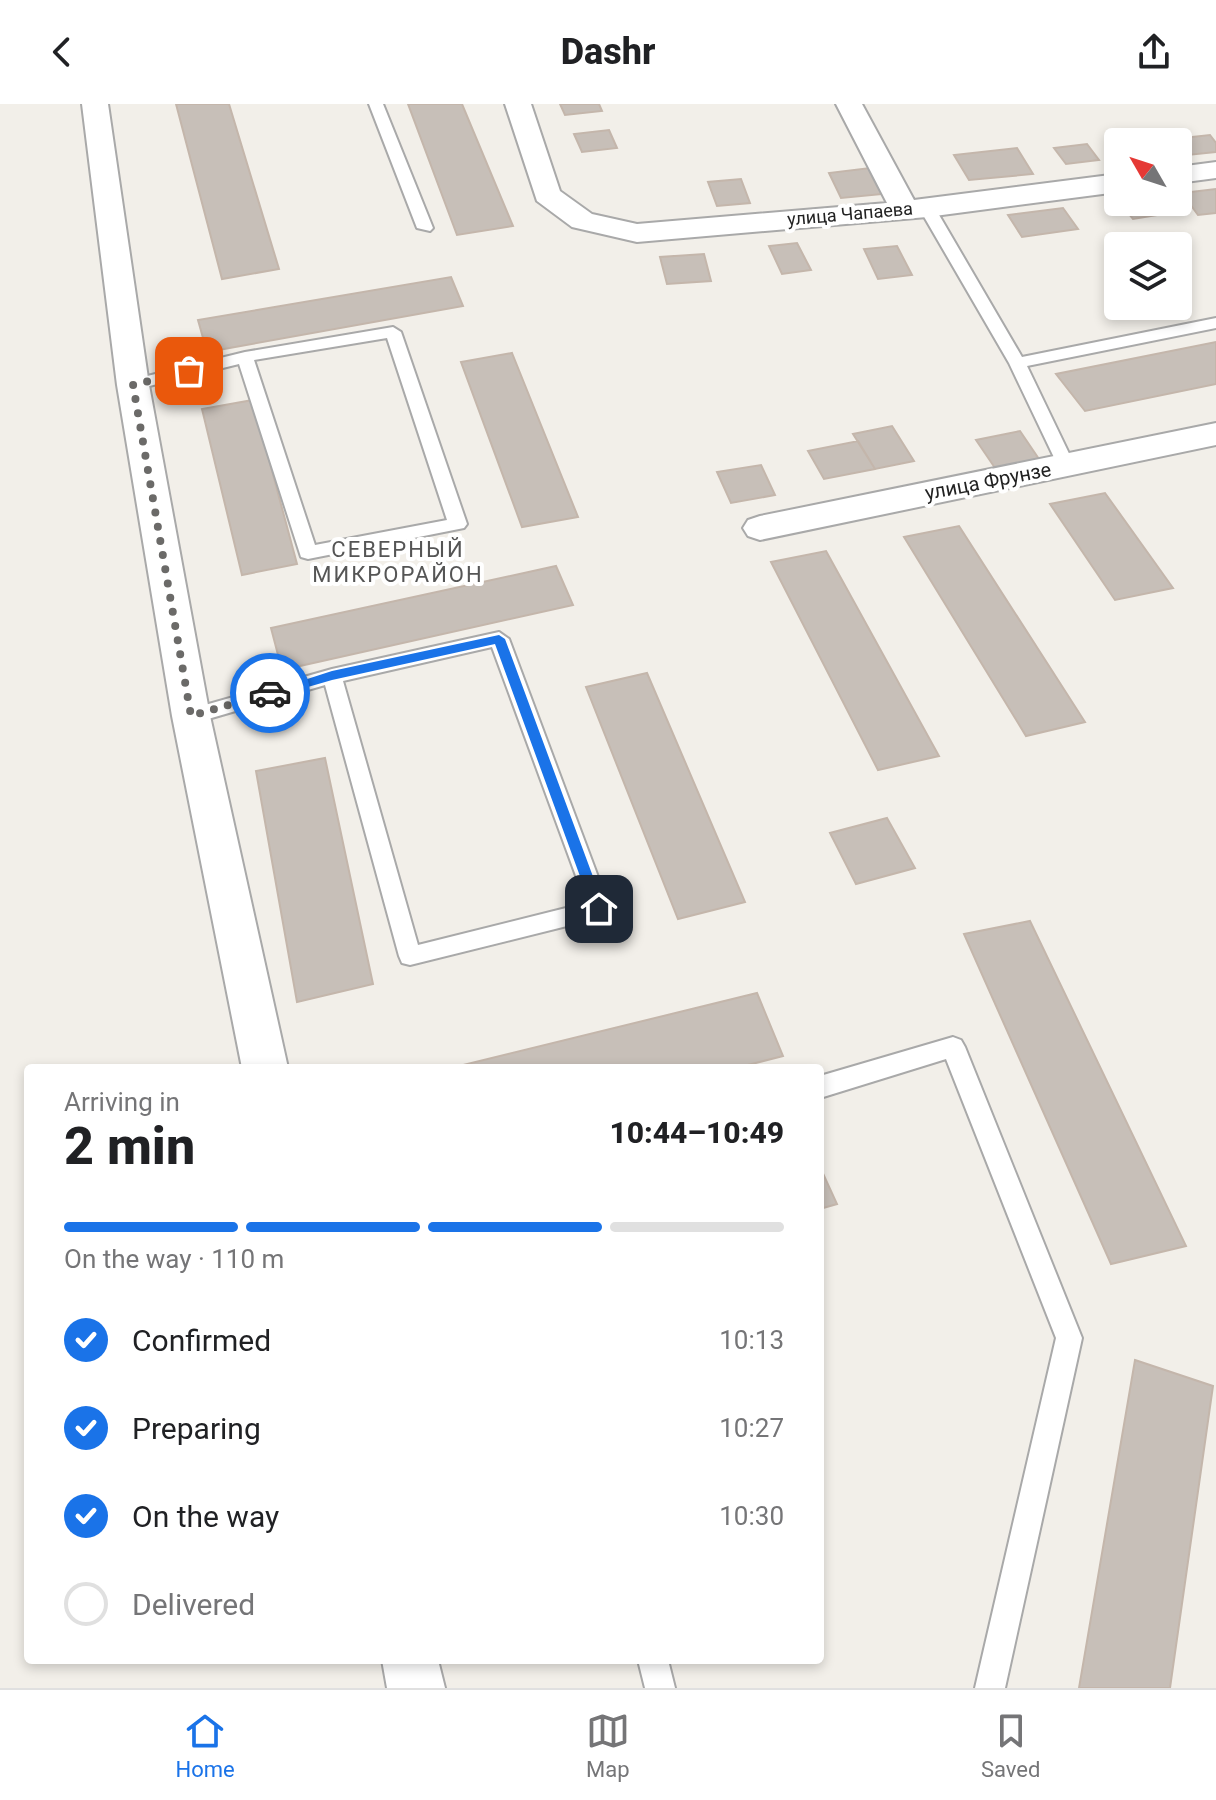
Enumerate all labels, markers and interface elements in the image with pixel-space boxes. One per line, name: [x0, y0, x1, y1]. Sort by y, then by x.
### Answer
icon: back: [40, 30, 84, 74]
icon: share: [1132, 30, 1176, 74]
text: Dashr: [561, 31, 655, 73]
north arrow: [1104, 128, 1192, 216]
map controls: [1104, 128, 1192, 320]
street label: улица Чапаева: [786, 198, 914, 229]
button: layers: [1104, 232, 1192, 320]
pin: [155, 337, 223, 405]
icon: bag: [167, 349, 211, 393]
street label: улица Фрунзе: [923, 457, 1053, 505]
district label: СЕВЕРНЫЙ МИКРОРАЙОН: [312, 537, 484, 587]
courier: [230, 653, 310, 733]
icon: car: [248, 671, 292, 715]
pin: [565, 875, 633, 943]
icon: home: [577, 887, 621, 931]
text: Arriving in: [64, 1087, 180, 1117]
text: 10:44–10:49: [609, 1115, 784, 1150]
text: 2 min: [64, 1116, 195, 1177]
text: On the way · 110 m: [64, 1244, 284, 1274]
icon: check: [64, 1318, 108, 1362]
text: Confirmed: [132, 1323, 271, 1358]
text: 10:13: [719, 1325, 784, 1355]
icon: check: [64, 1406, 108, 1450]
text: Preparing: [132, 1411, 261, 1446]
text: 10:27: [719, 1413, 784, 1443]
icon: check: [64, 1494, 108, 1538]
text: On the way: [132, 1499, 279, 1534]
text: 10:30: [719, 1501, 784, 1531]
text: Delivered: [132, 1587, 255, 1622]
tab: Home: [176, 1709, 235, 1782]
tab: Map: [586, 1709, 630, 1782]
tab: Saved: [981, 1709, 1040, 1782]

